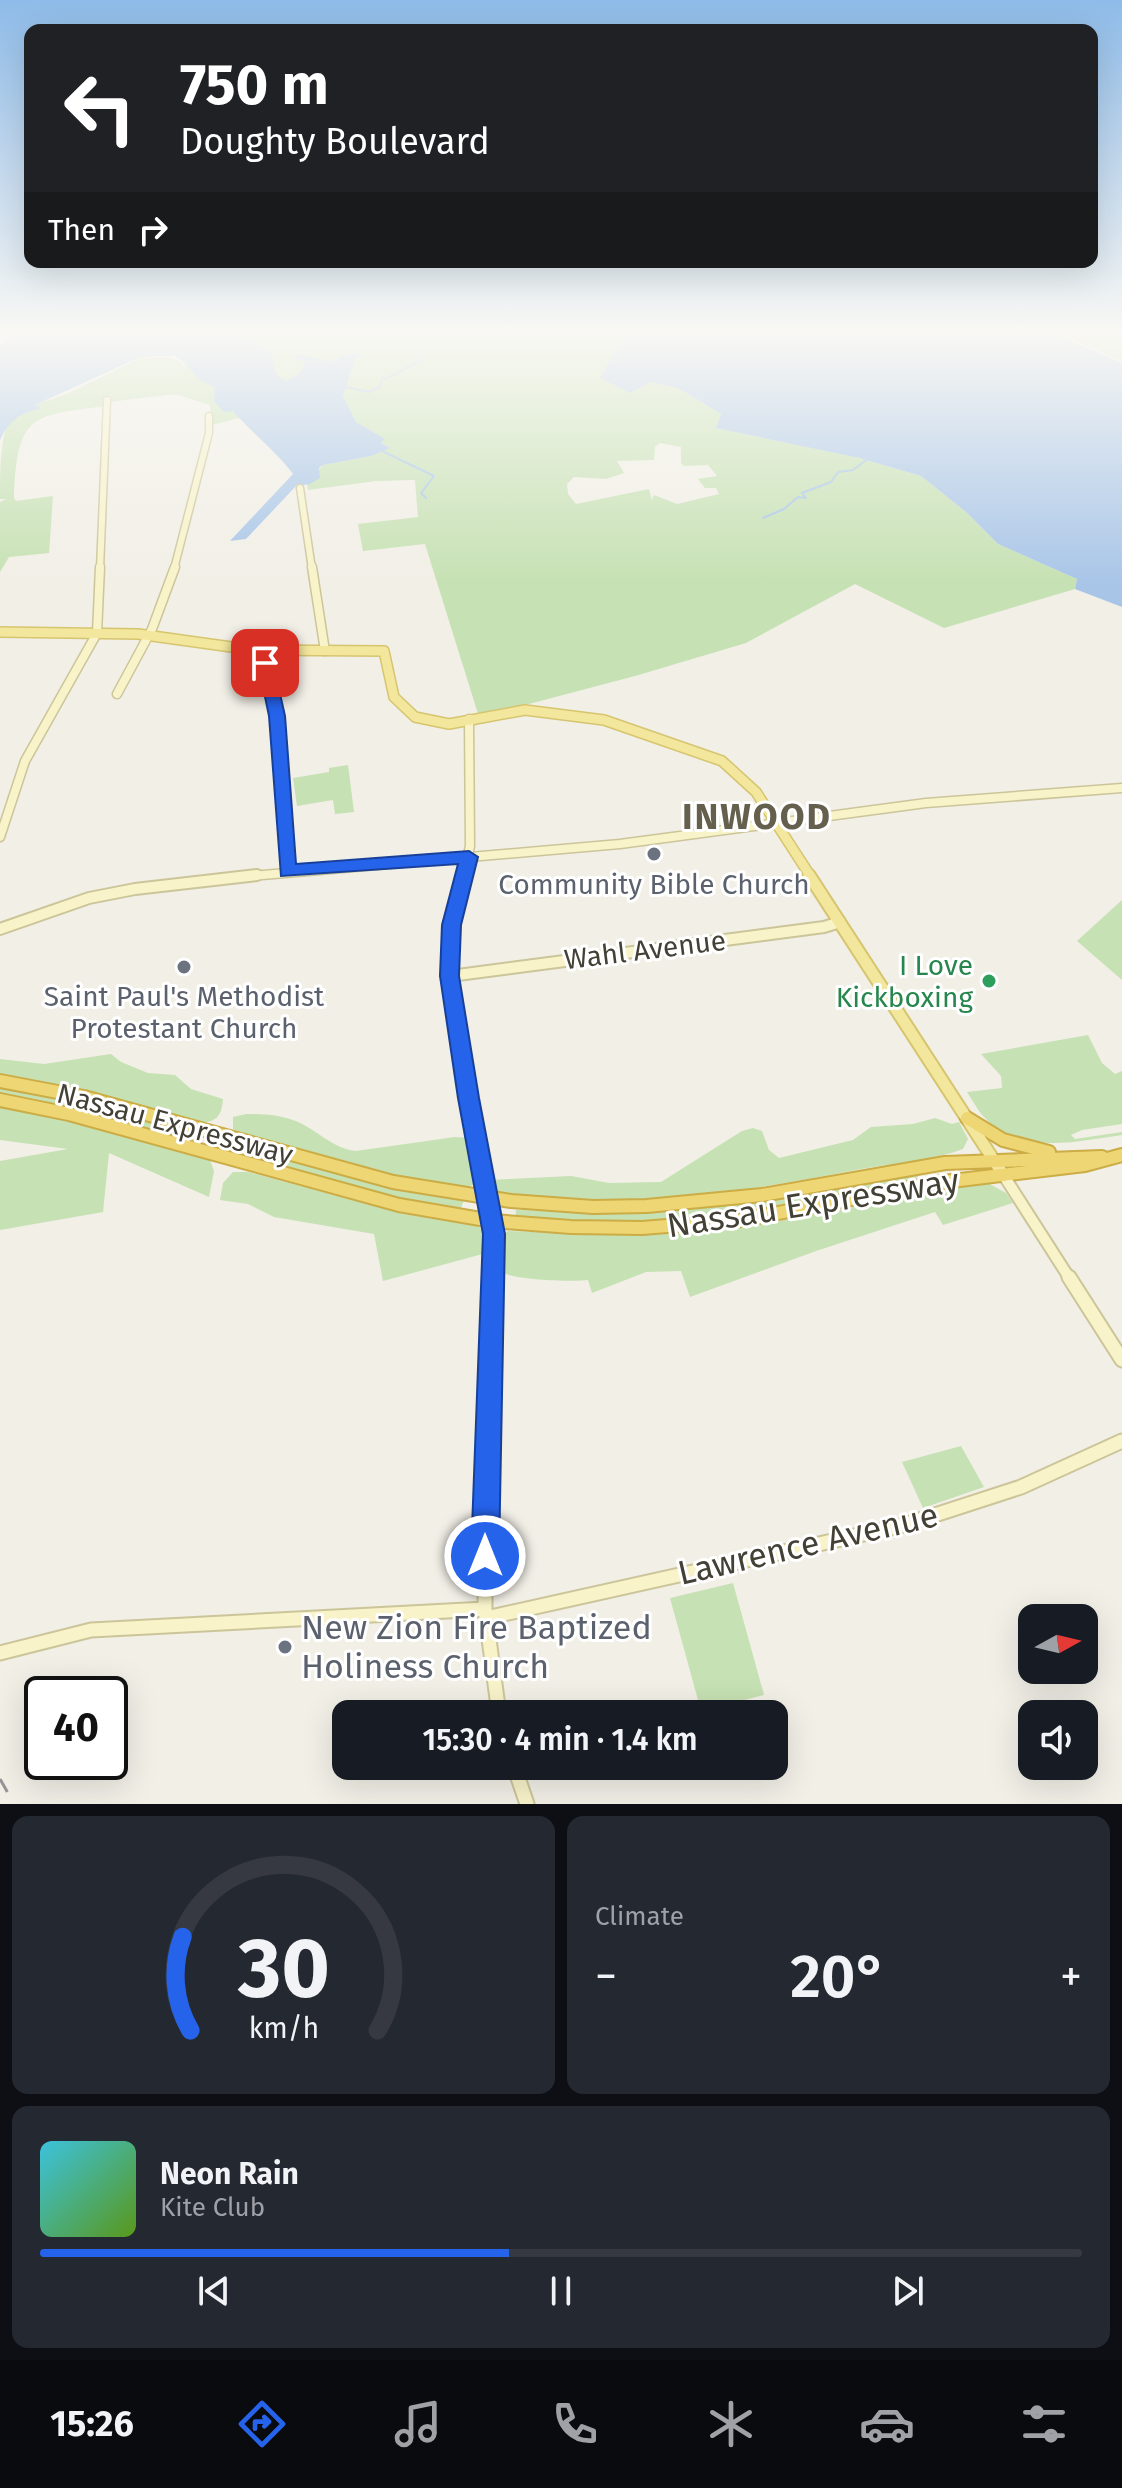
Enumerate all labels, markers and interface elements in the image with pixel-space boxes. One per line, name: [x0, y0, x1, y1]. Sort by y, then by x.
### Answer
text: 750 m: [180, 52, 329, 119]
icon: left: [48, 56, 152, 160]
text: Doughty Boulevard: [180, 120, 490, 164]
icon: right: [131, 208, 175, 252]
text: Then: [48, 212, 115, 248]
pin: [231, 629, 299, 697]
icon: arrive: [243, 641, 287, 685]
district label: INWOOD: [682, 795, 832, 839]
marker: Community Bible Church: [645, 845, 663, 863]
place label: Community Bible Church: [498, 868, 810, 901]
street label: Wahl Avenue: [562, 924, 728, 976]
place label: I Love Kickboxing: [836, 949, 973, 1014]
marker: Saint Paul's Methodist Protestant Church: [175, 958, 193, 976]
marker: I Love Kickboxing: [980, 972, 998, 990]
place label: Saint Paul's Methodist Protestant Church: [44, 980, 325, 1045]
street label: Nassau Expressway: [53, 1077, 297, 1171]
street label: Nassau Expressway: [664, 1160, 962, 1246]
street label: Lawrence Avenue: [674, 1494, 942, 1594]
position arrow: [443, 1514, 527, 1598]
north arrow: [1018, 1604, 1098, 1684]
map controls: [1018, 1604, 1098, 1780]
place label: New Zion Fire Baptized Holiness Church: [301, 1607, 652, 1687]
marker: New Zion Fire Baptized Holiness Church: [276, 1638, 294, 1656]
speed limit sign: 40: [24, 1676, 128, 1780]
button: sound: [1018, 1700, 1098, 1780]
text: 15:30 · 4 min · 1.4 km: [423, 1722, 697, 1758]
text: Climate: [595, 1901, 684, 1932]
text: 30: [237, 1919, 329, 2019]
text: 20°: [790, 1941, 887, 2013]
text: −: [595, 1950, 617, 2003]
text: +: [1060, 1950, 1082, 2003]
text: km/h: [248, 2011, 319, 2046]
text: Neon Rain: [160, 2156, 299, 2192]
text: Kite Club: [160, 2192, 265, 2223]
icon: previous: [192, 2269, 236, 2313]
icon: pause: [539, 2269, 583, 2313]
icon: next: [886, 2269, 930, 2313]
icon: directions: [234, 2396, 290, 2452]
icon: music: [390, 2396, 446, 2452]
icon: phone: [547, 2396, 603, 2452]
icon: climate: [703, 2396, 759, 2452]
icon: car: [859, 2396, 915, 2452]
icon: filters: [1016, 2396, 1072, 2452]
text: 15:26: [50, 2402, 134, 2446]

